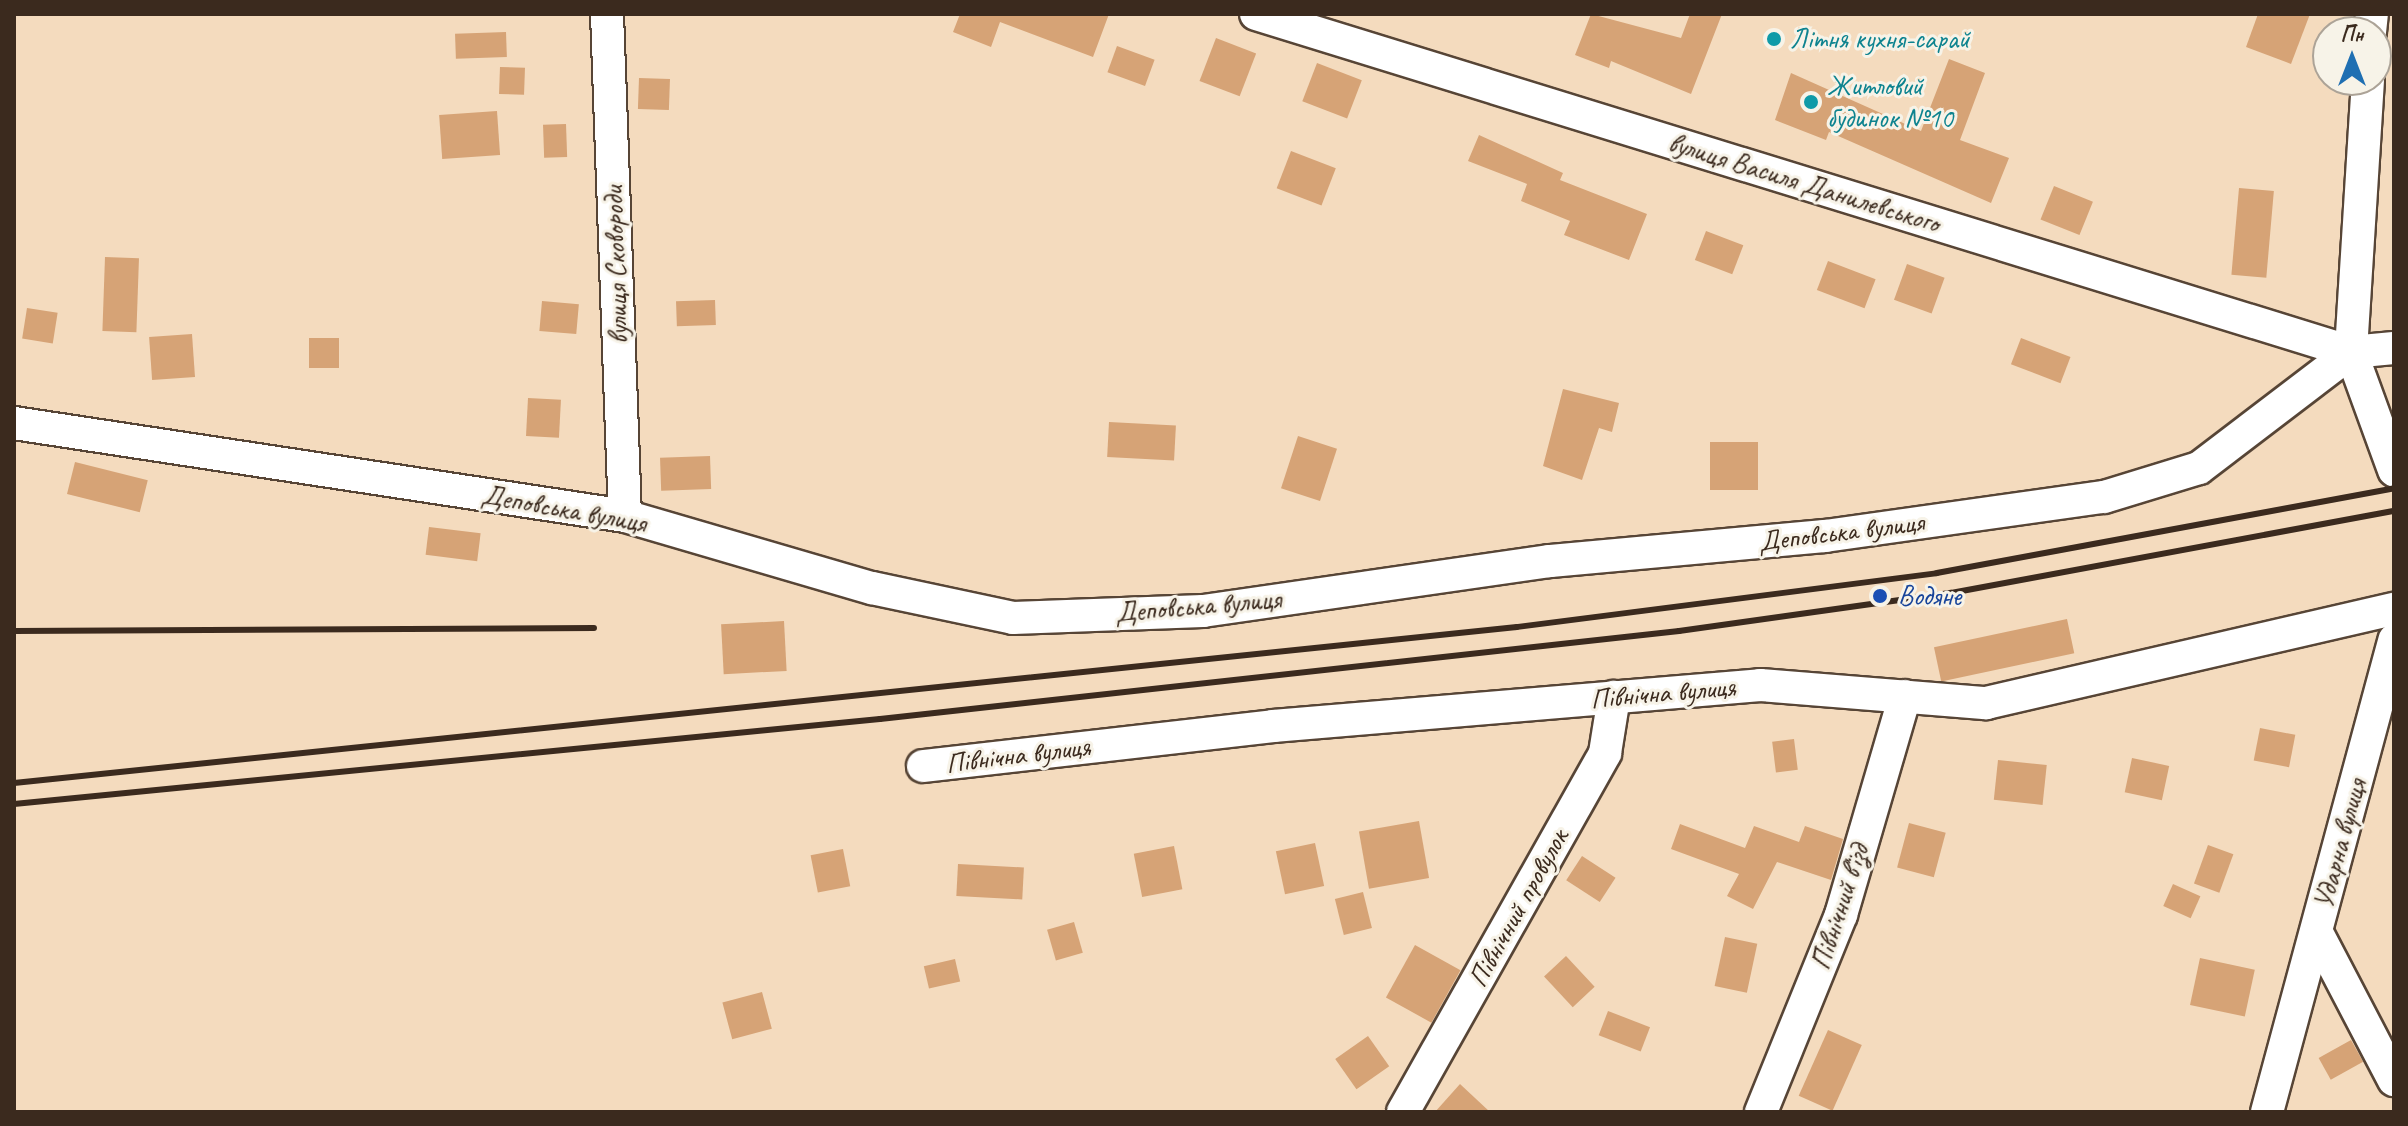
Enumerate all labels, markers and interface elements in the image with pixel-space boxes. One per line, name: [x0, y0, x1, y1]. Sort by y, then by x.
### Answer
north arrow: [2312, 16, 2392, 96]
text: Пн: [2340, 20, 2364, 48]
place label: Літня кухня-сарай: [1790, 22, 1969, 56]
marker: Літня кухня-сарай: [1765, 30, 1783, 48]
place label: Житловий будинок №10: [1827, 69, 1953, 135]
marker: Житловий будинок №10: [1802, 93, 1820, 111]
street label: вулиця Василя Данилевського: [1666, 126, 1942, 240]
street label: вулиця Сковороди: [596, 185, 636, 345]
street label: Деповська вулиця: [480, 478, 648, 540]
street label: Деповська вулиця: [1757, 505, 1925, 559]
place label: Водяне: [1898, 579, 1961, 613]
street label: Деповська вулиця: [1114, 582, 1282, 630]
marker: Водяне: [1869, 585, 1891, 607]
street label: Північна вулиця: [1589, 670, 1737, 716]
street label: Північна вулиця: [944, 729, 1092, 781]
street label: Ударна вулиця: [2306, 774, 2374, 914]
street label: Північний провулок: [1461, 823, 1575, 993]
street label: Північний в'їзд: [1804, 840, 1876, 974]

